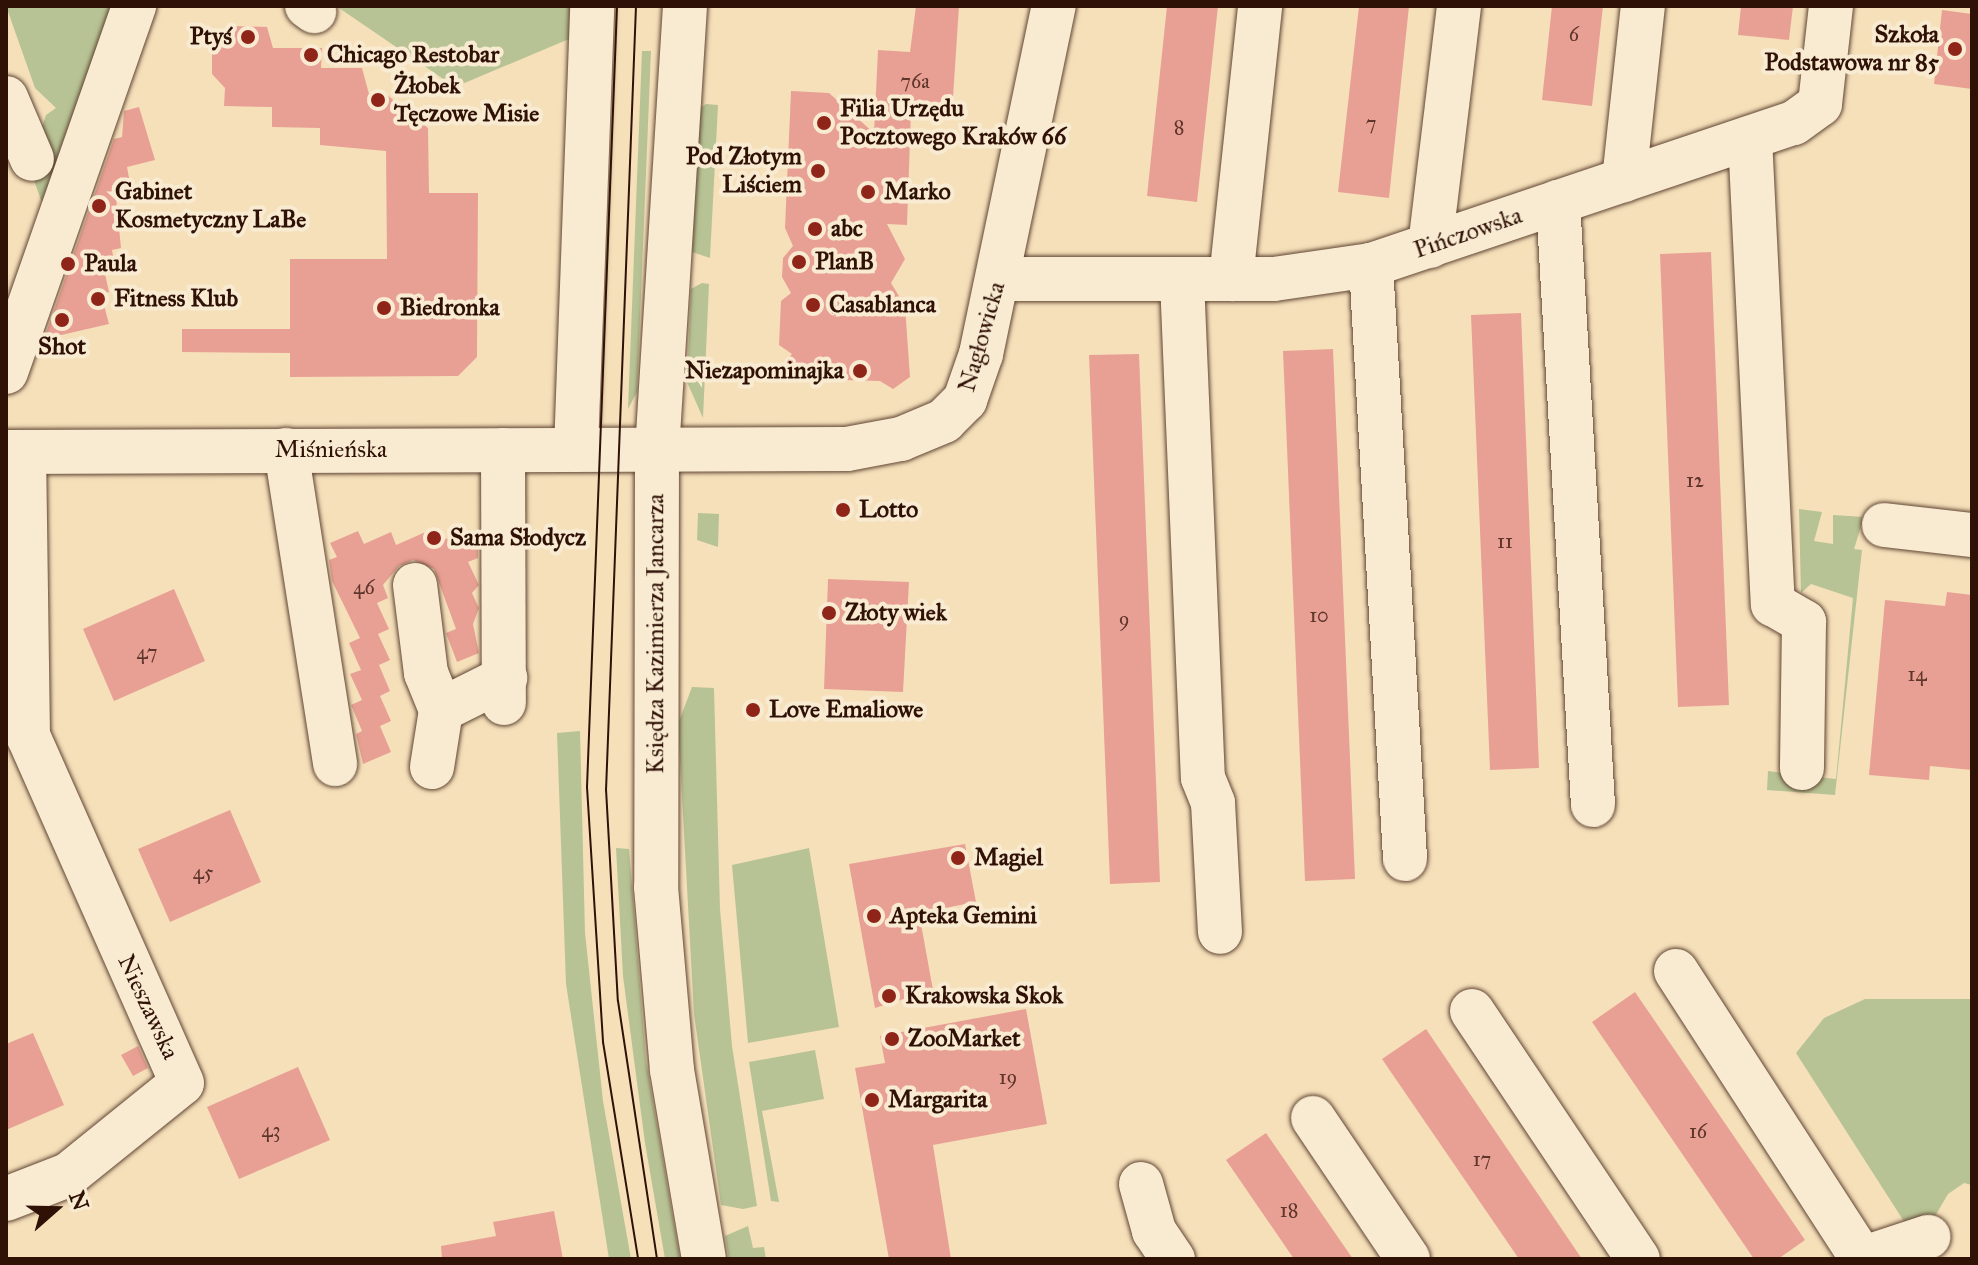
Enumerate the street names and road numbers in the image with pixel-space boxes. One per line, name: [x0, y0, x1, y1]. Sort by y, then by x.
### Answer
street label: Pińczowska: [1410, 201, 1526, 265]
street label: Nagłowicka: [953, 279, 1011, 395]
street label: Miśnieńska: [275, 436, 387, 464]
street label: Księdza Kazimierza Jancarza: [642, 494, 670, 774]
street label: Nieszawska: [111, 950, 185, 1064]

